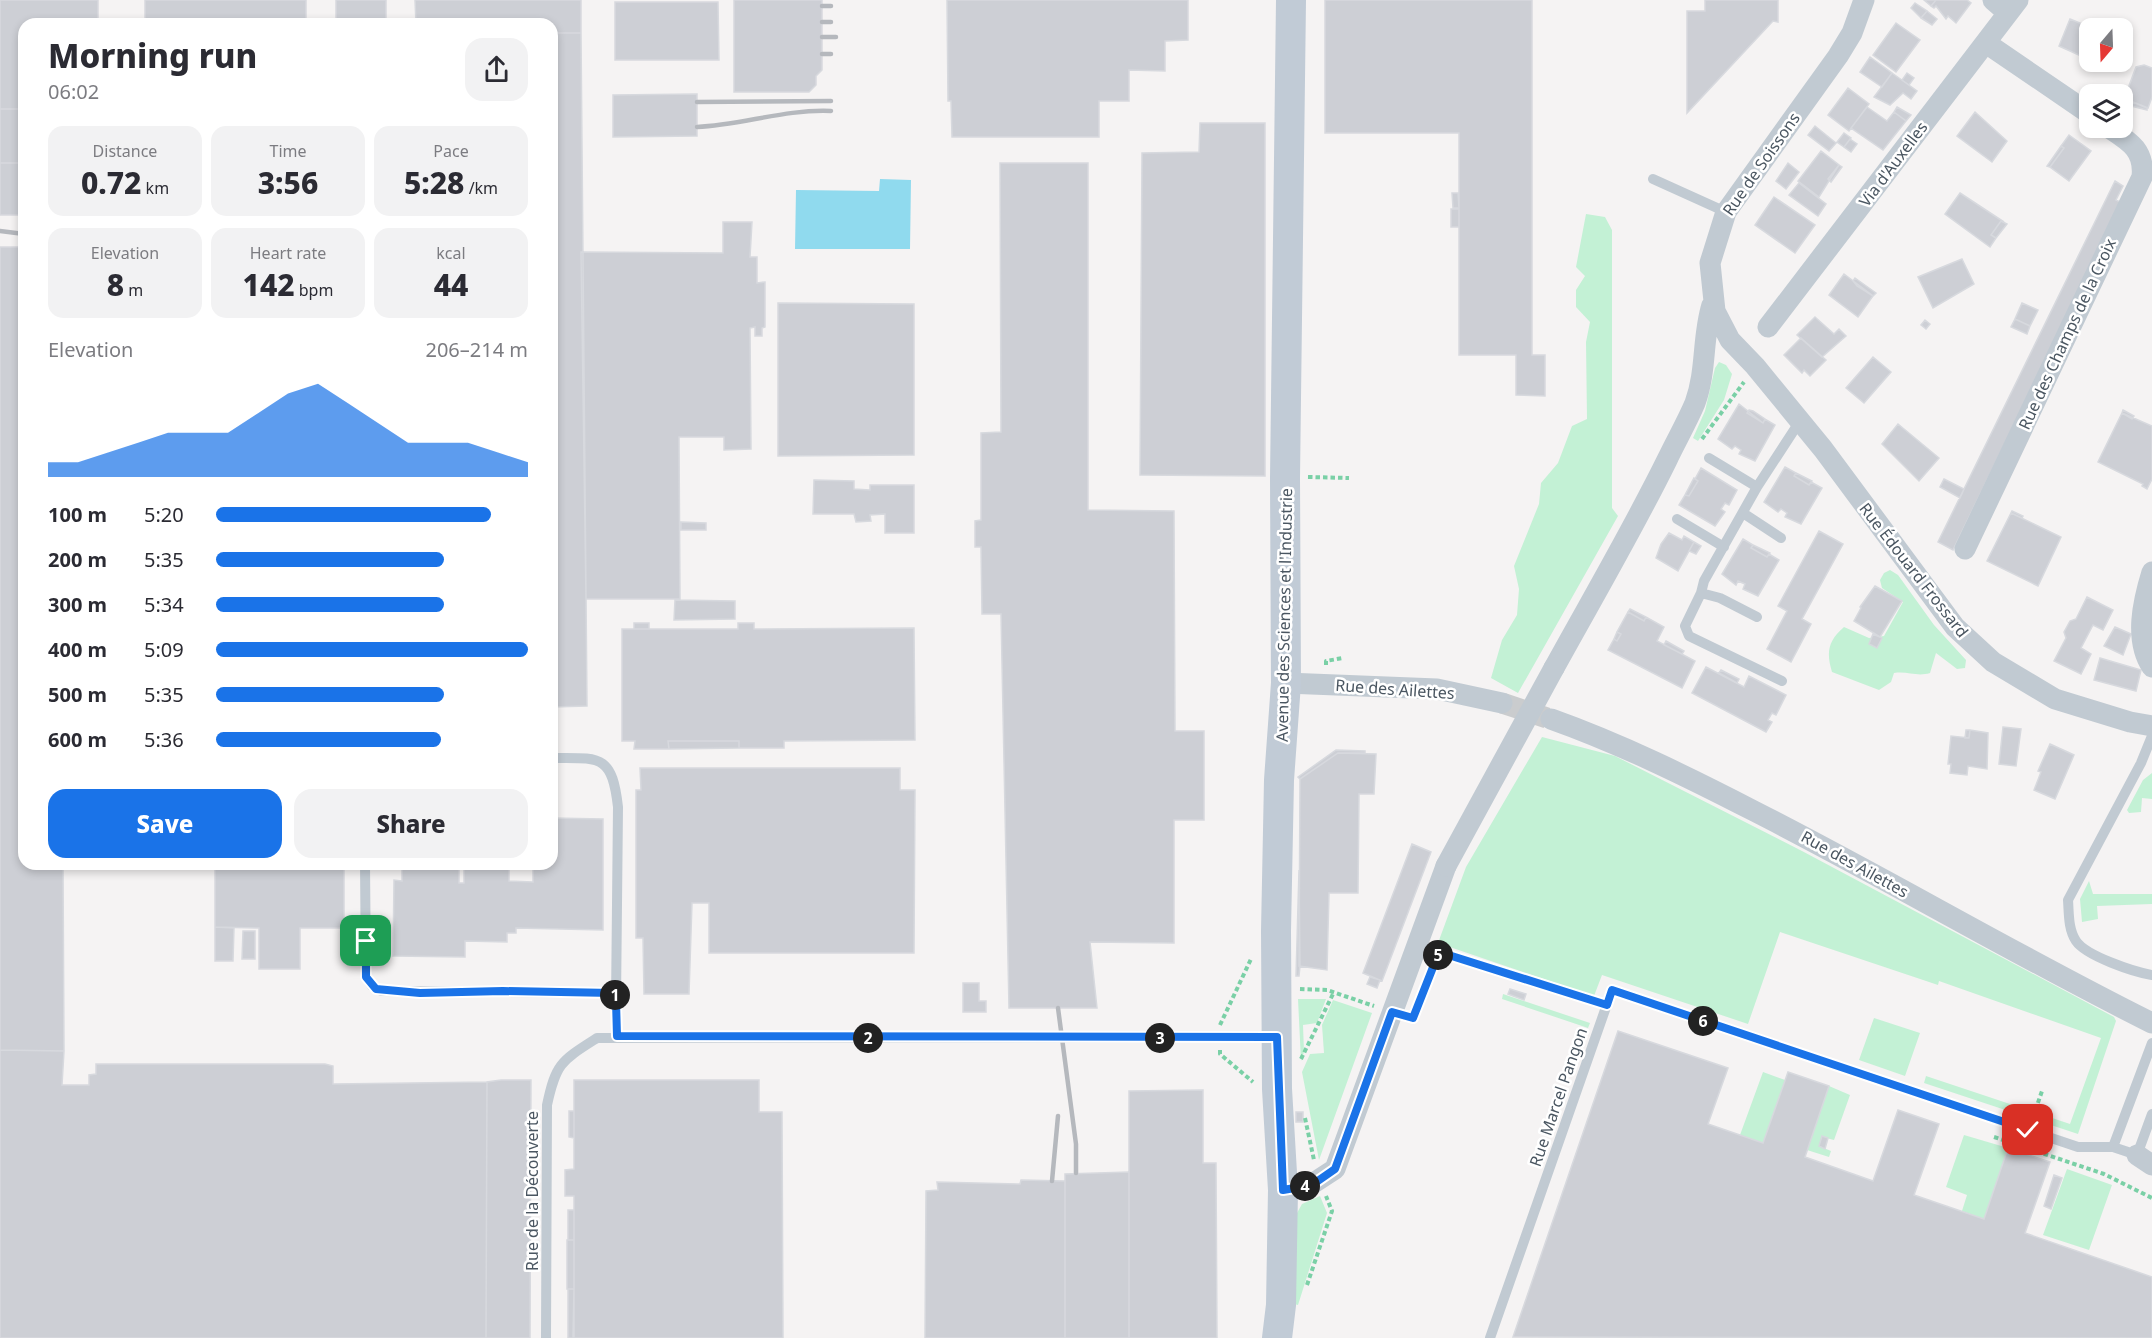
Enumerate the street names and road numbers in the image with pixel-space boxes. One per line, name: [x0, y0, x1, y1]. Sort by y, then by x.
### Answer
street label: Rue de Soissons: [1717, 108, 1805, 220]
street label: Via d'Auxelles: [1854, 117, 1932, 211]
street label: Rue des Champs de la Croix: [2013, 234, 2121, 433]
street label: Avenue des Sciences et l'Industrie: [1271, 488, 1297, 742]
street label: Rue Édouard Frossard: [1854, 498, 1974, 642]
street label: Rue des Ailettes: [1335, 674, 1455, 704]
street label: Rue des Ailettes: [1797, 825, 1913, 903]
street label: Rue Marcel Pangon: [1524, 1025, 1592, 1169]
street label: Rue de la Découverte: [521, 1111, 543, 1271]

